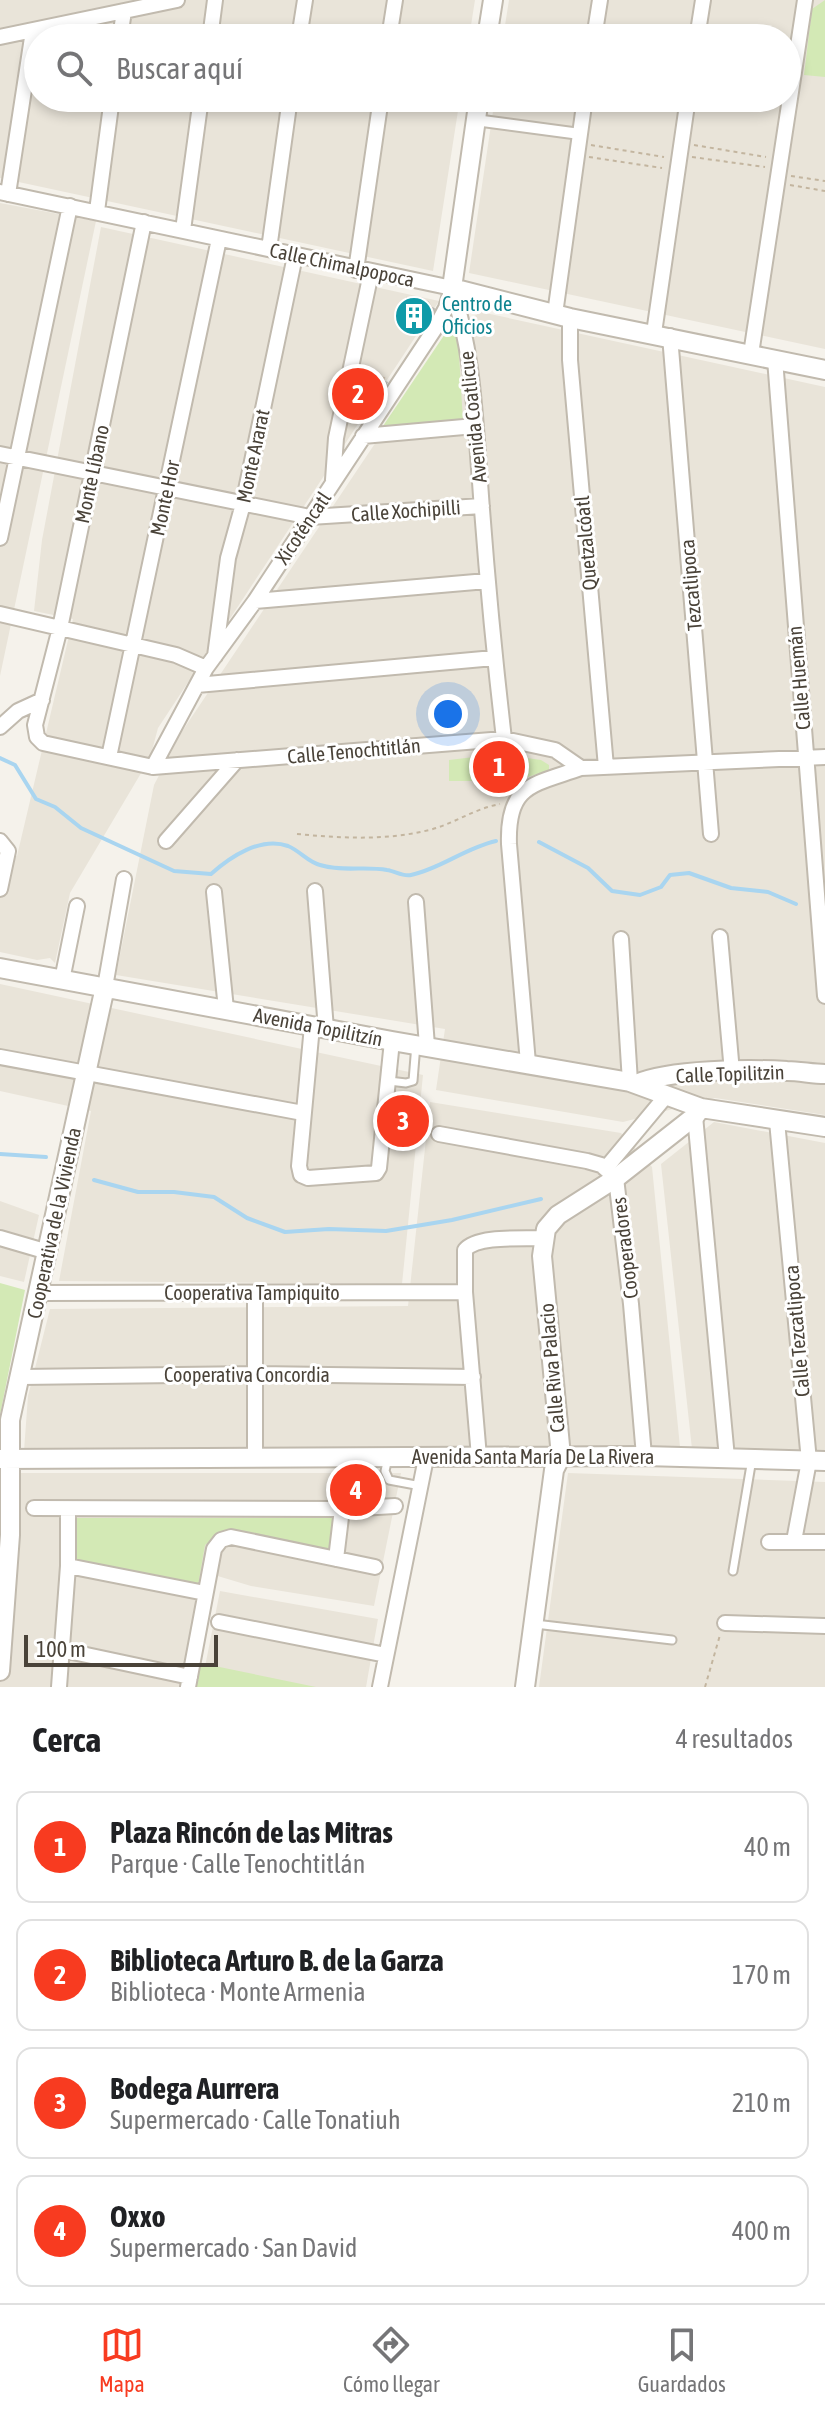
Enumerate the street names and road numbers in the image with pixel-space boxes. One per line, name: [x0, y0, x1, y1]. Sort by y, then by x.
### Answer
street label: Calle Chimalpopoca: [268, 238, 417, 291]
street label: Avenida Coatlicue: [454, 350, 491, 484]
street label: Monte Ararat: [231, 407, 274, 505]
street label: Monte Líbano: [70, 423, 113, 525]
street label: Monte Hor: [145, 457, 184, 538]
street label: Xicoténcatl: [270, 487, 336, 568]
street label: Quetzalcóatl: [570, 494, 601, 591]
street label: Calle Xochipilli: [350, 495, 461, 526]
street label: Tezcatlipoca: [675, 538, 706, 632]
street label: Calle Huemán: [783, 625, 815, 731]
street label: Calle Tenochtitlán: [286, 733, 422, 768]
street label: Avenida Topilitzín: [252, 1003, 385, 1050]
street label: Calle Topilitzin: [675, 1060, 785, 1087]
street label: Cooperativa de la Vivienda: [22, 1125, 85, 1321]
street label: Cooperadores: [607, 1196, 642, 1300]
street label: Calle Tezcatlipoca: [779, 1264, 814, 1398]
street label: Cooperativa Tampiquito: [164, 1281, 340, 1304]
street label: Calle Riva Palacio: [534, 1302, 569, 1434]
street label: Cooperativa Concordia: [164, 1363, 330, 1386]
street label: Avenida Santa María De La Rivera: [412, 1445, 654, 1468]

